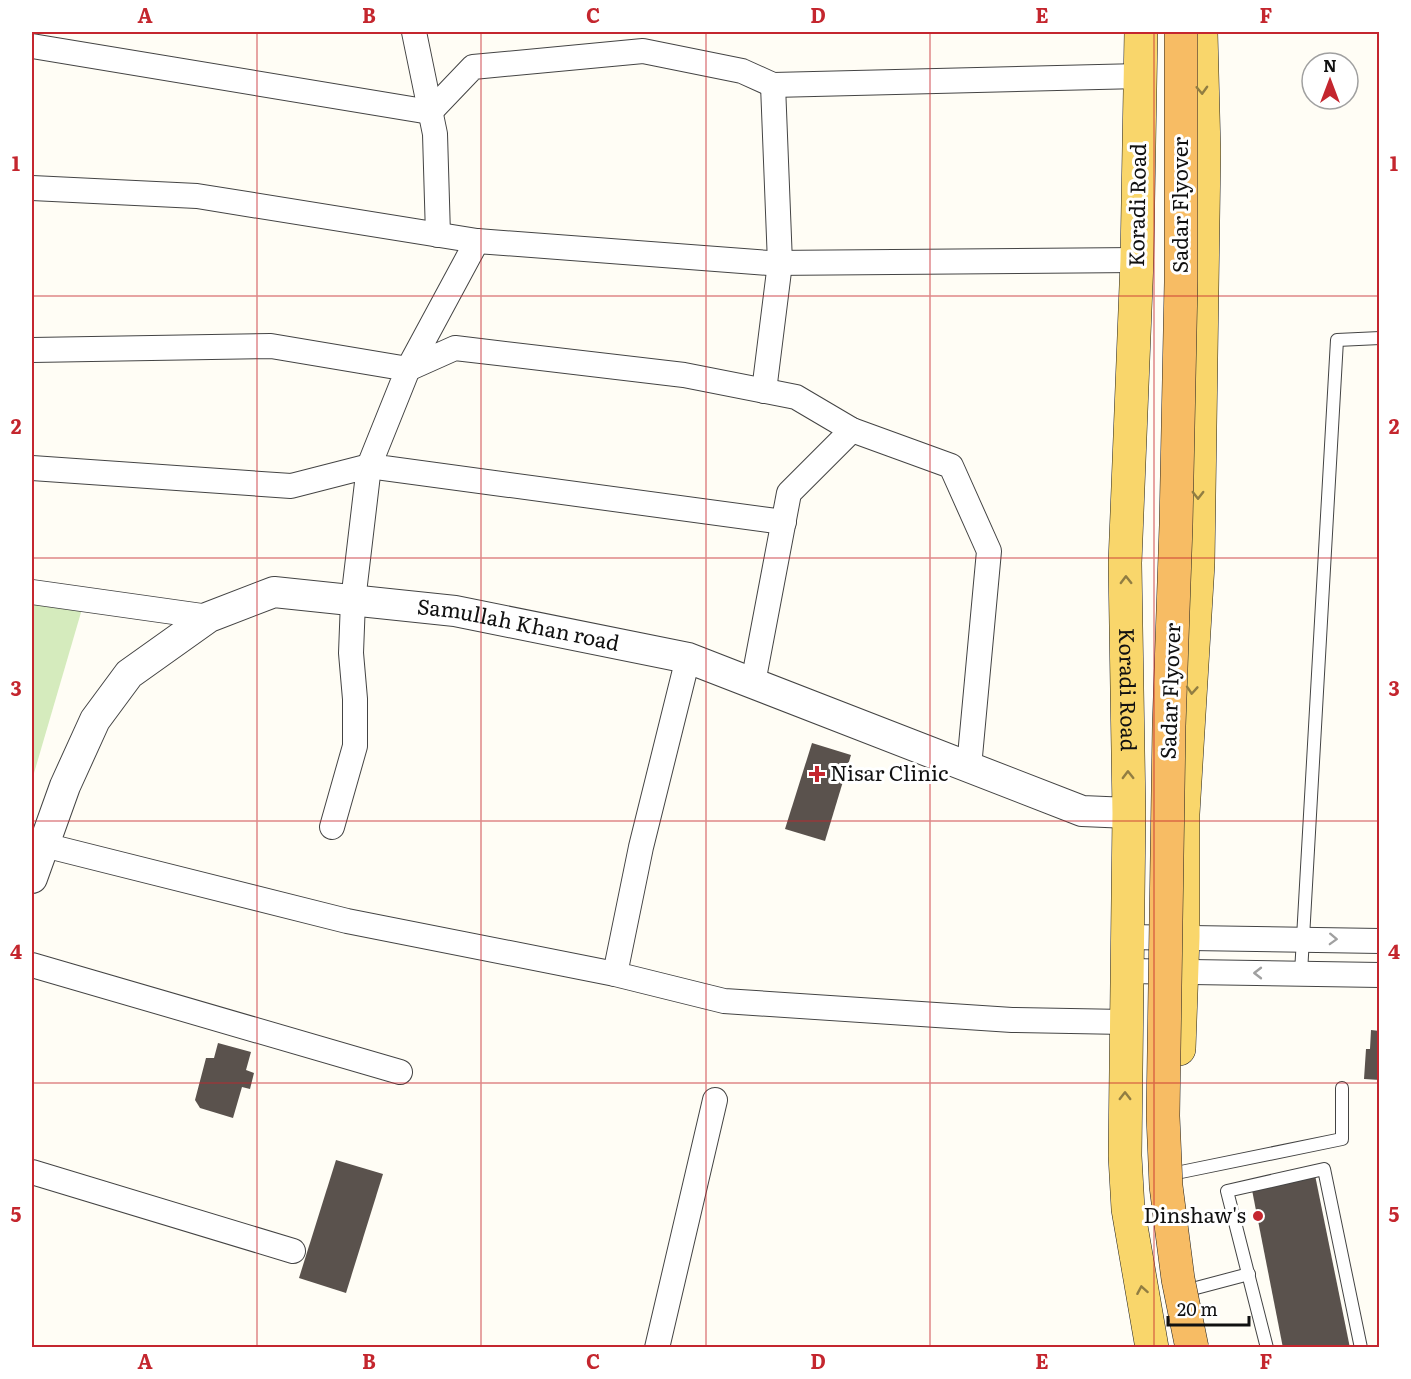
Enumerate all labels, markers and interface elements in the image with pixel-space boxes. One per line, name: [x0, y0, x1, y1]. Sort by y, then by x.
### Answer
text: A: [137, 0, 153, 29]
text: B: [362, 0, 376, 29]
text: C: [586, 0, 600, 29]
text: D: [810, 0, 826, 29]
text: E: [1035, 0, 1049, 29]
text: F: [1260, 0, 1273, 29]
north arrow: [1300, 51, 1360, 111]
text: N: [1323, 53, 1337, 77]
one-way arrow: [1196, 85, 1209, 94]
street label: Sadar Flyover: [1163, 137, 1194, 273]
street label: Koradi Road: [1119, 143, 1152, 267]
text: 1: [12, 147, 20, 177]
text: 1: [1390, 147, 1398, 177]
text: 2: [11, 410, 22, 440]
text: 2: [1389, 410, 1400, 440]
one-way arrow: [1192, 490, 1204, 499]
one-way arrow: [1119, 576, 1132, 585]
street label: Samullah Khan road: [416, 589, 623, 657]
street label: Sadar Flyover: [1151, 622, 1186, 760]
street label: Koradi Road: [1113, 628, 1146, 752]
text: 3: [10, 672, 22, 702]
text: 3: [1388, 672, 1400, 702]
one-way arrow: [1185, 685, 1198, 694]
place label: Nisar Clinic: [830, 756, 949, 787]
marker: Nisar Clinic: [808, 765, 826, 783]
one-way arrow: [1122, 771, 1134, 780]
one-way arrow: [1328, 933, 1337, 946]
text: 4: [10, 935, 22, 965]
text: 4: [1388, 935, 1400, 965]
one-way arrow: [1254, 967, 1263, 979]
one-way arrow: [1119, 1092, 1131, 1101]
text: 5: [11, 1198, 22, 1228]
place label: Dinshaw's: [1143, 1198, 1246, 1229]
text: 5: [1389, 1198, 1400, 1228]
marker: Dinshaw's: [1251, 1209, 1265, 1223]
one-way arrow: [1136, 1285, 1149, 1295]
scale bar: [1168, 1289, 1249, 1327]
text: 20 m: [1177, 1295, 1218, 1322]
text: A: [137, 1345, 153, 1375]
text: B: [362, 1345, 376, 1375]
text: C: [586, 1345, 600, 1375]
text: D: [810, 1345, 826, 1375]
text: E: [1035, 1345, 1049, 1375]
text: F: [1260, 1345, 1273, 1375]

